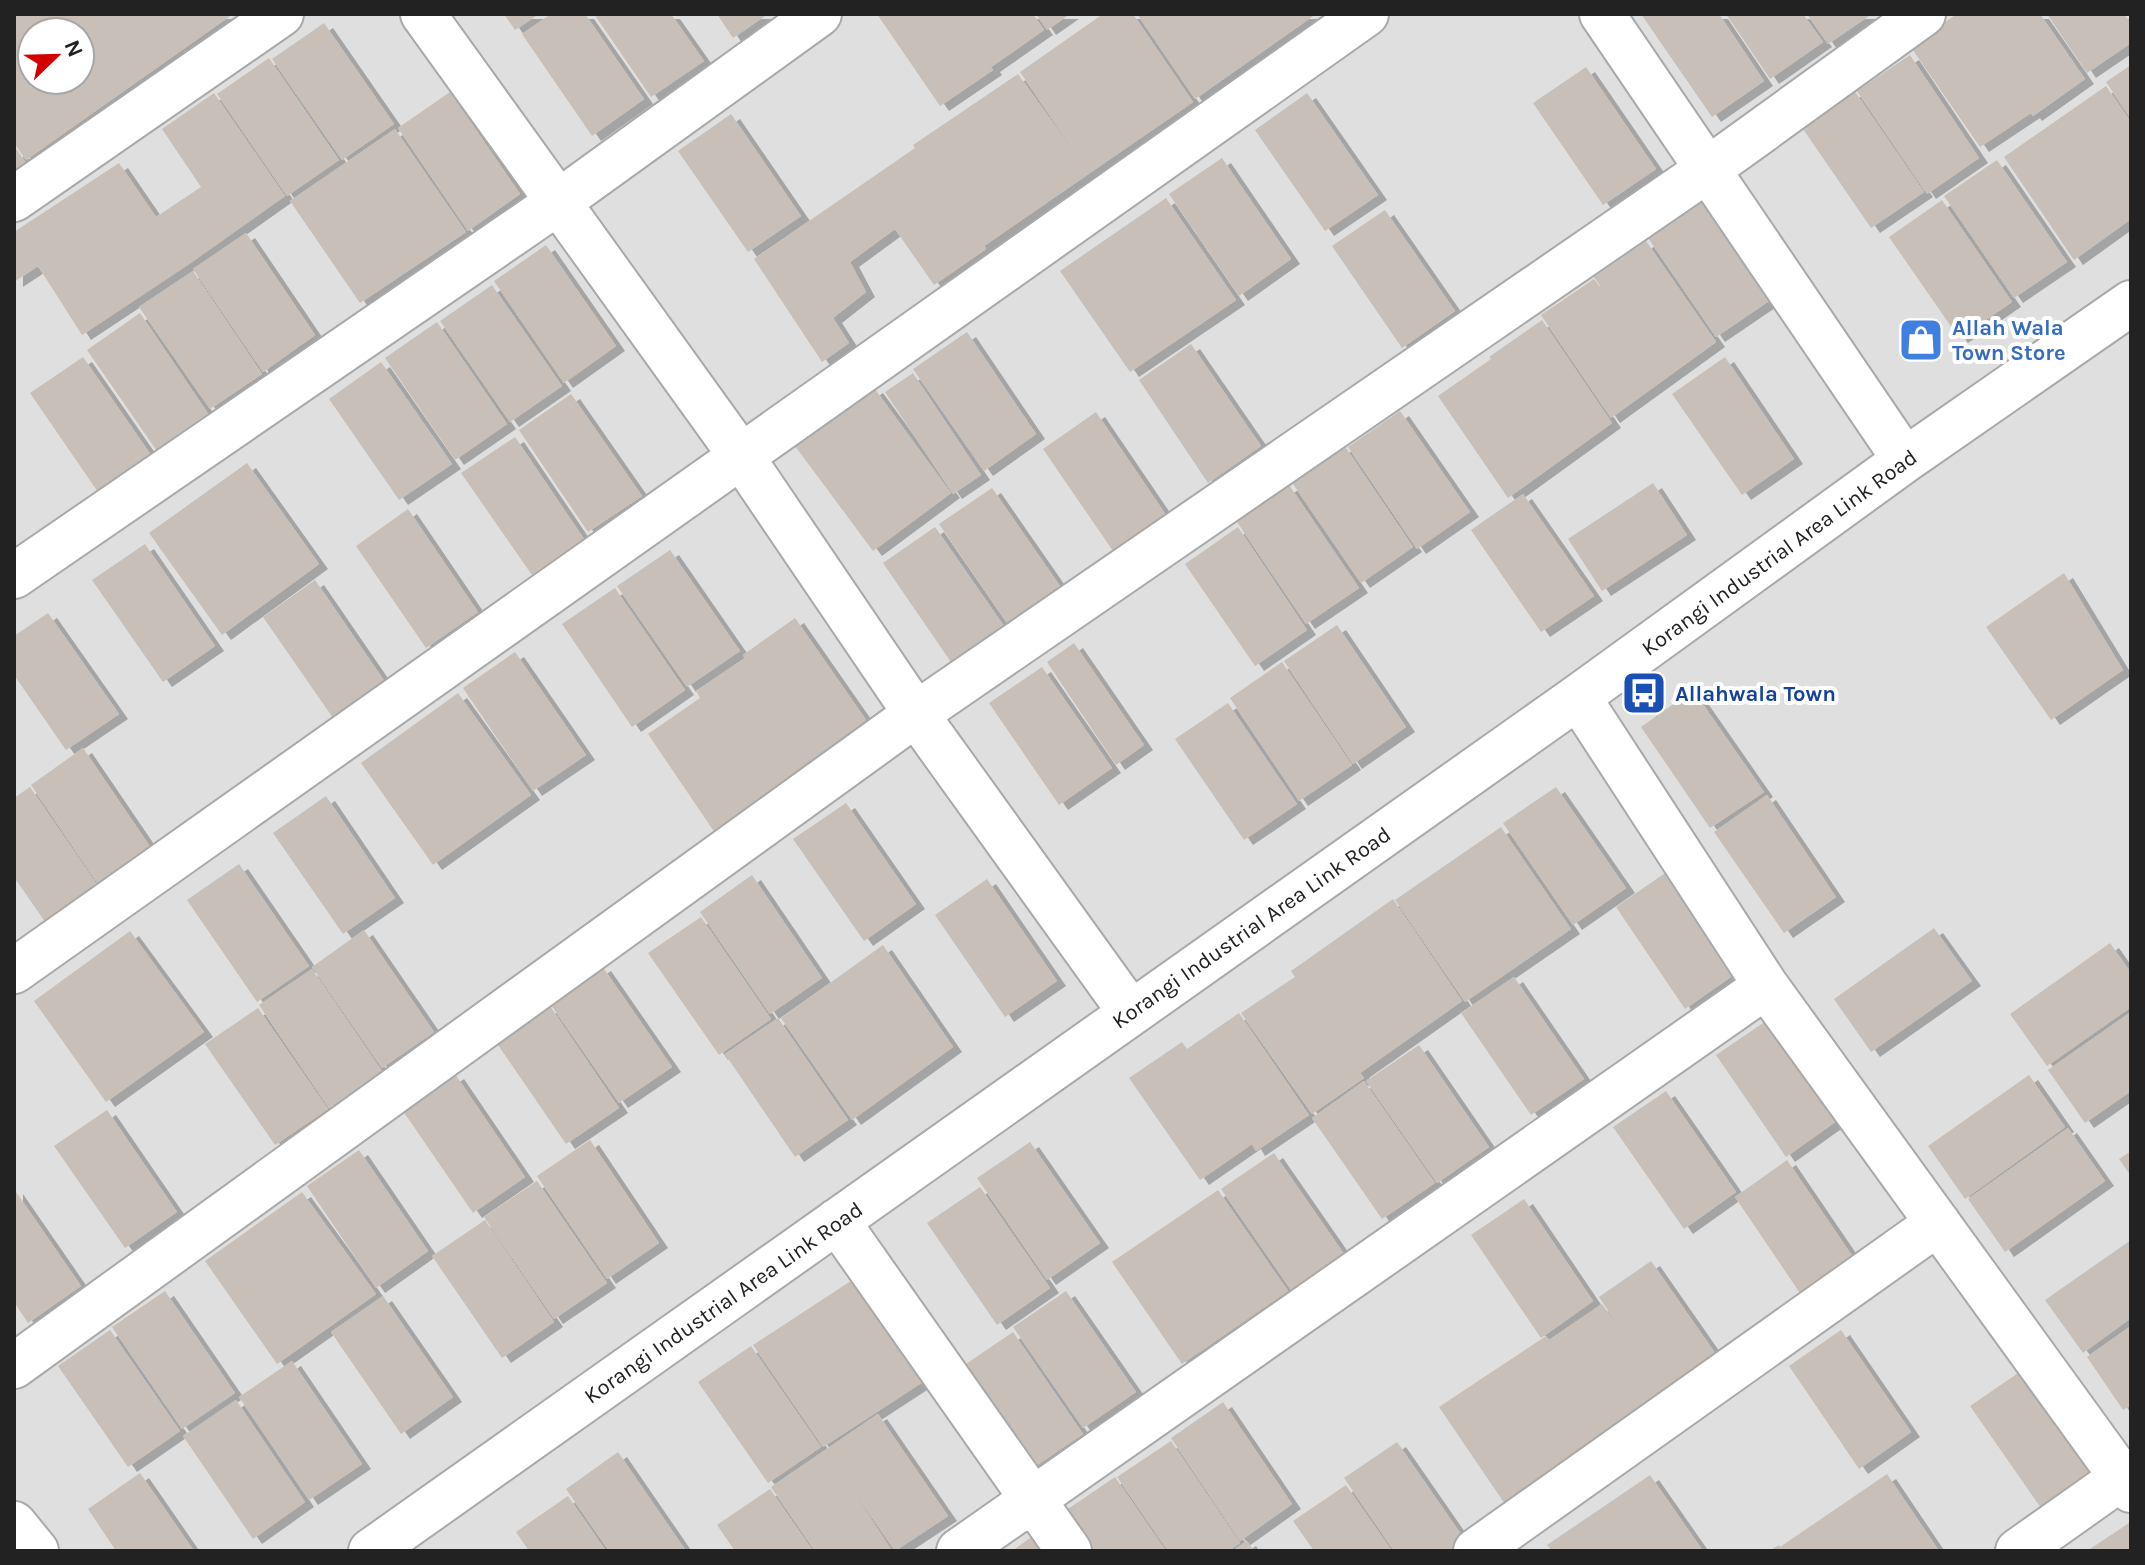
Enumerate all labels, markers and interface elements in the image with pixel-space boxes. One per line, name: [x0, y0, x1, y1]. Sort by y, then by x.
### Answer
north arrow: [16, 16, 96, 96]
text: N: [58, 36, 89, 61]
place label: Allah Wala Town Store: [1952, 315, 2066, 366]
shop icon: Allah Wala Town Store: [1897, 316, 1945, 364]
street label: Korangi Industrial Area Link Road: [1637, 444, 1922, 662]
bus stop icon: Allahwala Town: [1620, 669, 1668, 717]
place label: Allahwala Town: [1675, 681, 1836, 707]
street label: Korangi Industrial Area Link Road: [1107, 821, 1396, 1034]
street label: Korangi Industrial Area Link Road: [579, 1196, 868, 1409]

